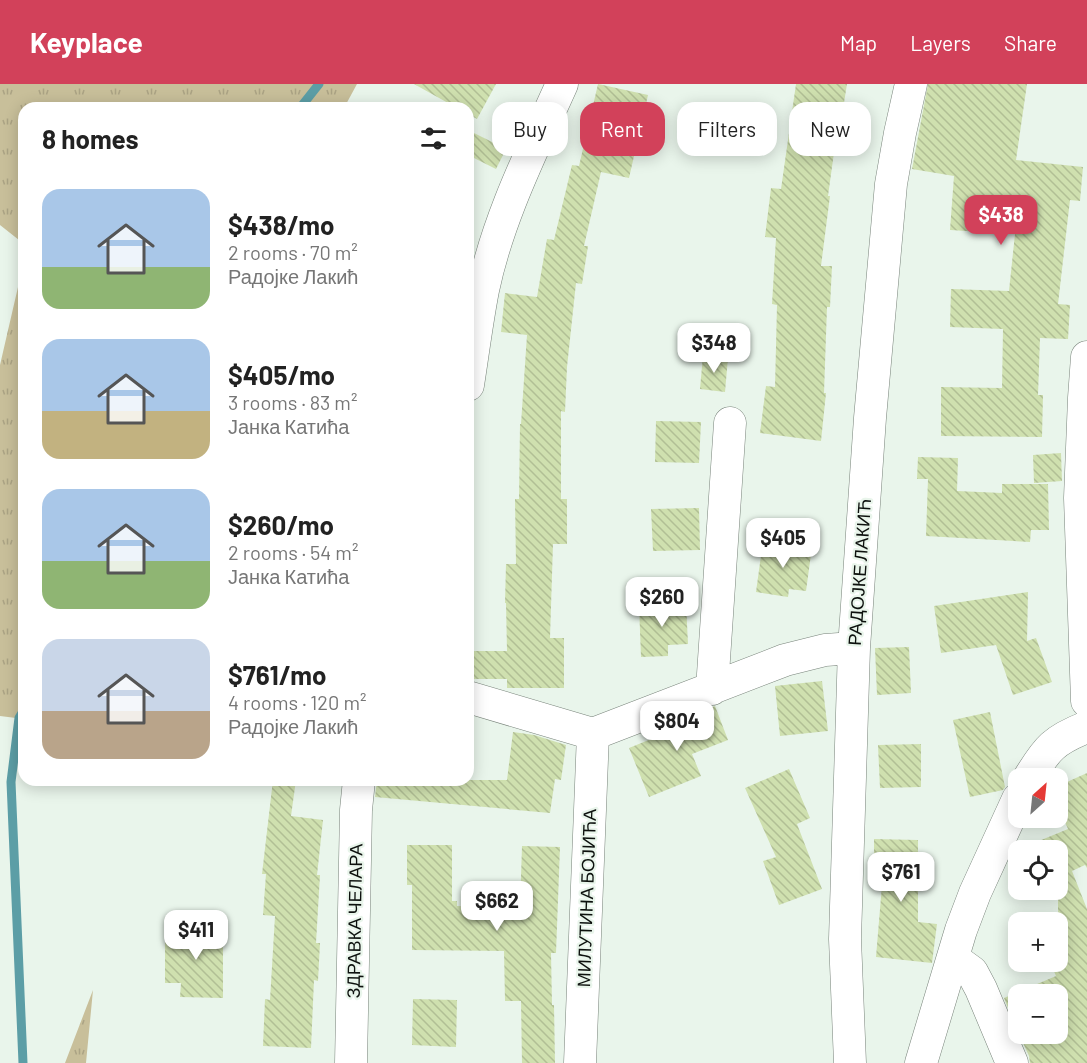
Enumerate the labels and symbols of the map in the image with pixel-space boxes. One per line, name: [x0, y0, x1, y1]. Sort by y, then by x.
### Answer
pin: $438: [965, 195, 1037, 246]
pin: $348: [678, 323, 750, 374]
street label: РАДОЈКЕ ЛАКИЋ: [843, 498, 875, 646]
pin: $405: [747, 518, 819, 569]
pin: $260: [626, 577, 698, 628]
pin: $804: [641, 701, 713, 752]
north arrow: [1008, 768, 1068, 828]
street label: МИЛУТИНА БОЈИЋА: [572, 808, 600, 988]
street label: ЗДРАВКА ЧЕЛАРА: [342, 844, 366, 998]
pin: $761: [865, 852, 937, 903]
pin: $662: [461, 881, 533, 932]
pin: $411: [160, 910, 232, 961]

